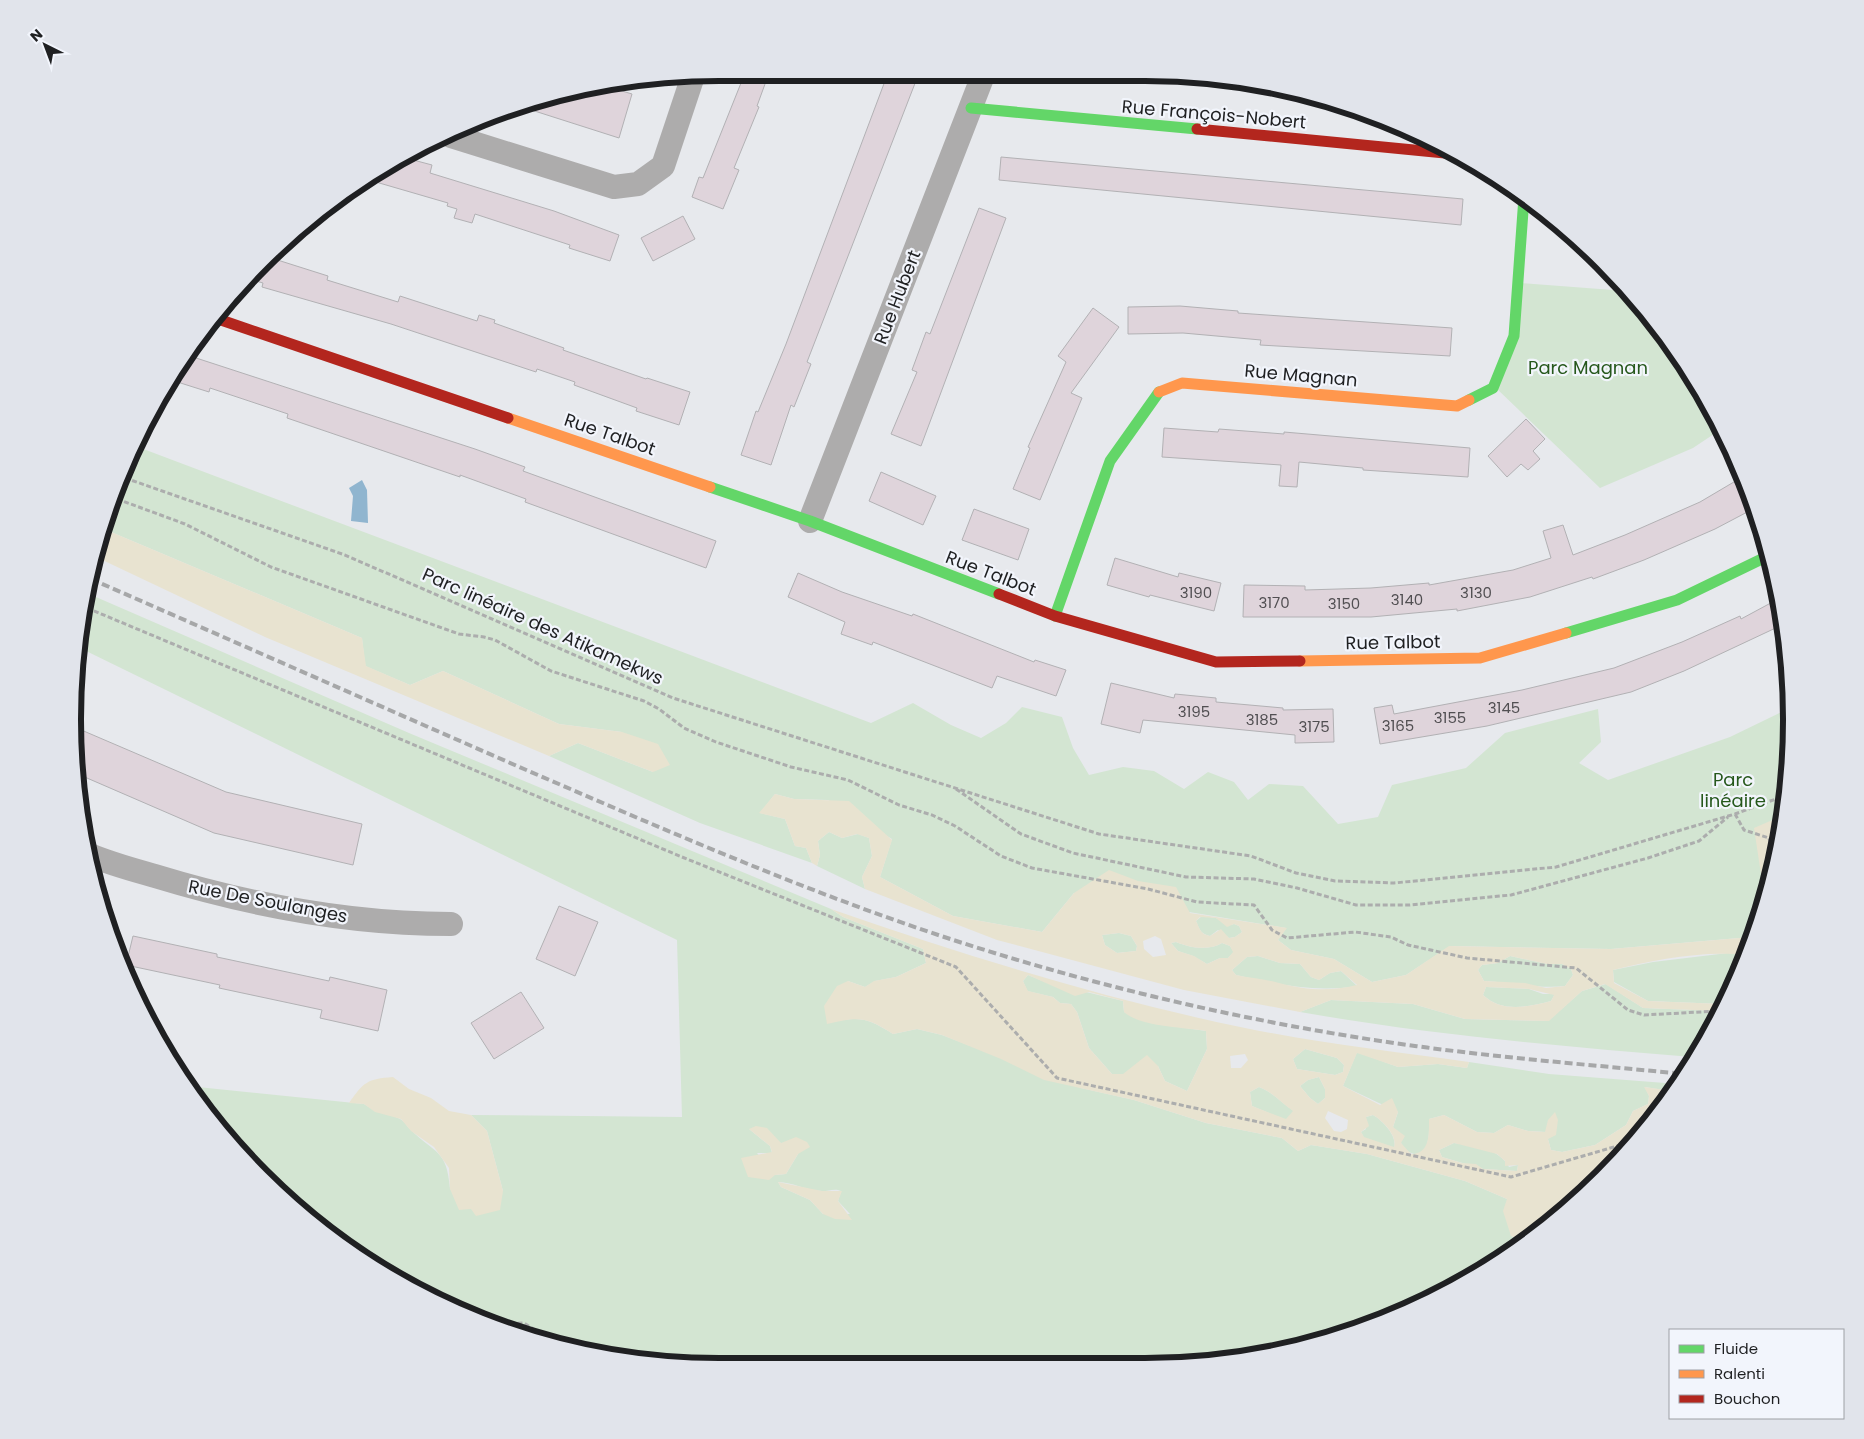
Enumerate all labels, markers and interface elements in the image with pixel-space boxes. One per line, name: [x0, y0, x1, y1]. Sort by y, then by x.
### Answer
north arrow: [20, 20, 70, 70]
text: N: [26, 24, 47, 46]
street label: Rue François-Nobert: [1121, 93, 1307, 135]
street label: Rue Hubert: [868, 246, 926, 348]
park label: Parc Magnan: [1528, 355, 1648, 380]
street label: Rue Magnan: [1243, 358, 1359, 392]
street label: Rue Talbot: [561, 407, 659, 461]
street label: Rue Talbot: [942, 544, 1040, 602]
street label: Parc linéaire des Atikamekws: [419, 561, 667, 691]
house number: 3190: [1180, 582, 1212, 603]
house number: 3130: [1460, 582, 1492, 603]
house number: 3140: [1391, 589, 1423, 610]
house number: 3170: [1258, 592, 1290, 613]
house number: 3150: [1328, 593, 1360, 614]
street label: Rue Talbot: [1345, 629, 1441, 655]
house number: 3145: [1488, 697, 1520, 718]
house number: 3195: [1178, 701, 1210, 722]
house number: 3155: [1434, 707, 1466, 728]
house number: 3185: [1246, 709, 1278, 730]
house number: 3165: [1382, 715, 1414, 736]
house number: 3175: [1298, 716, 1330, 737]
park label: Parc linéaire: [1700, 767, 1766, 813]
street label: Rue De Soulanges: [186, 873, 350, 929]
legend: [1669, 1329, 1844, 1419]
text: Fluide: [1714, 1338, 1758, 1359]
text: Ralenti: [1714, 1363, 1765, 1384]
text: Bouchon: [1714, 1388, 1780, 1409]

